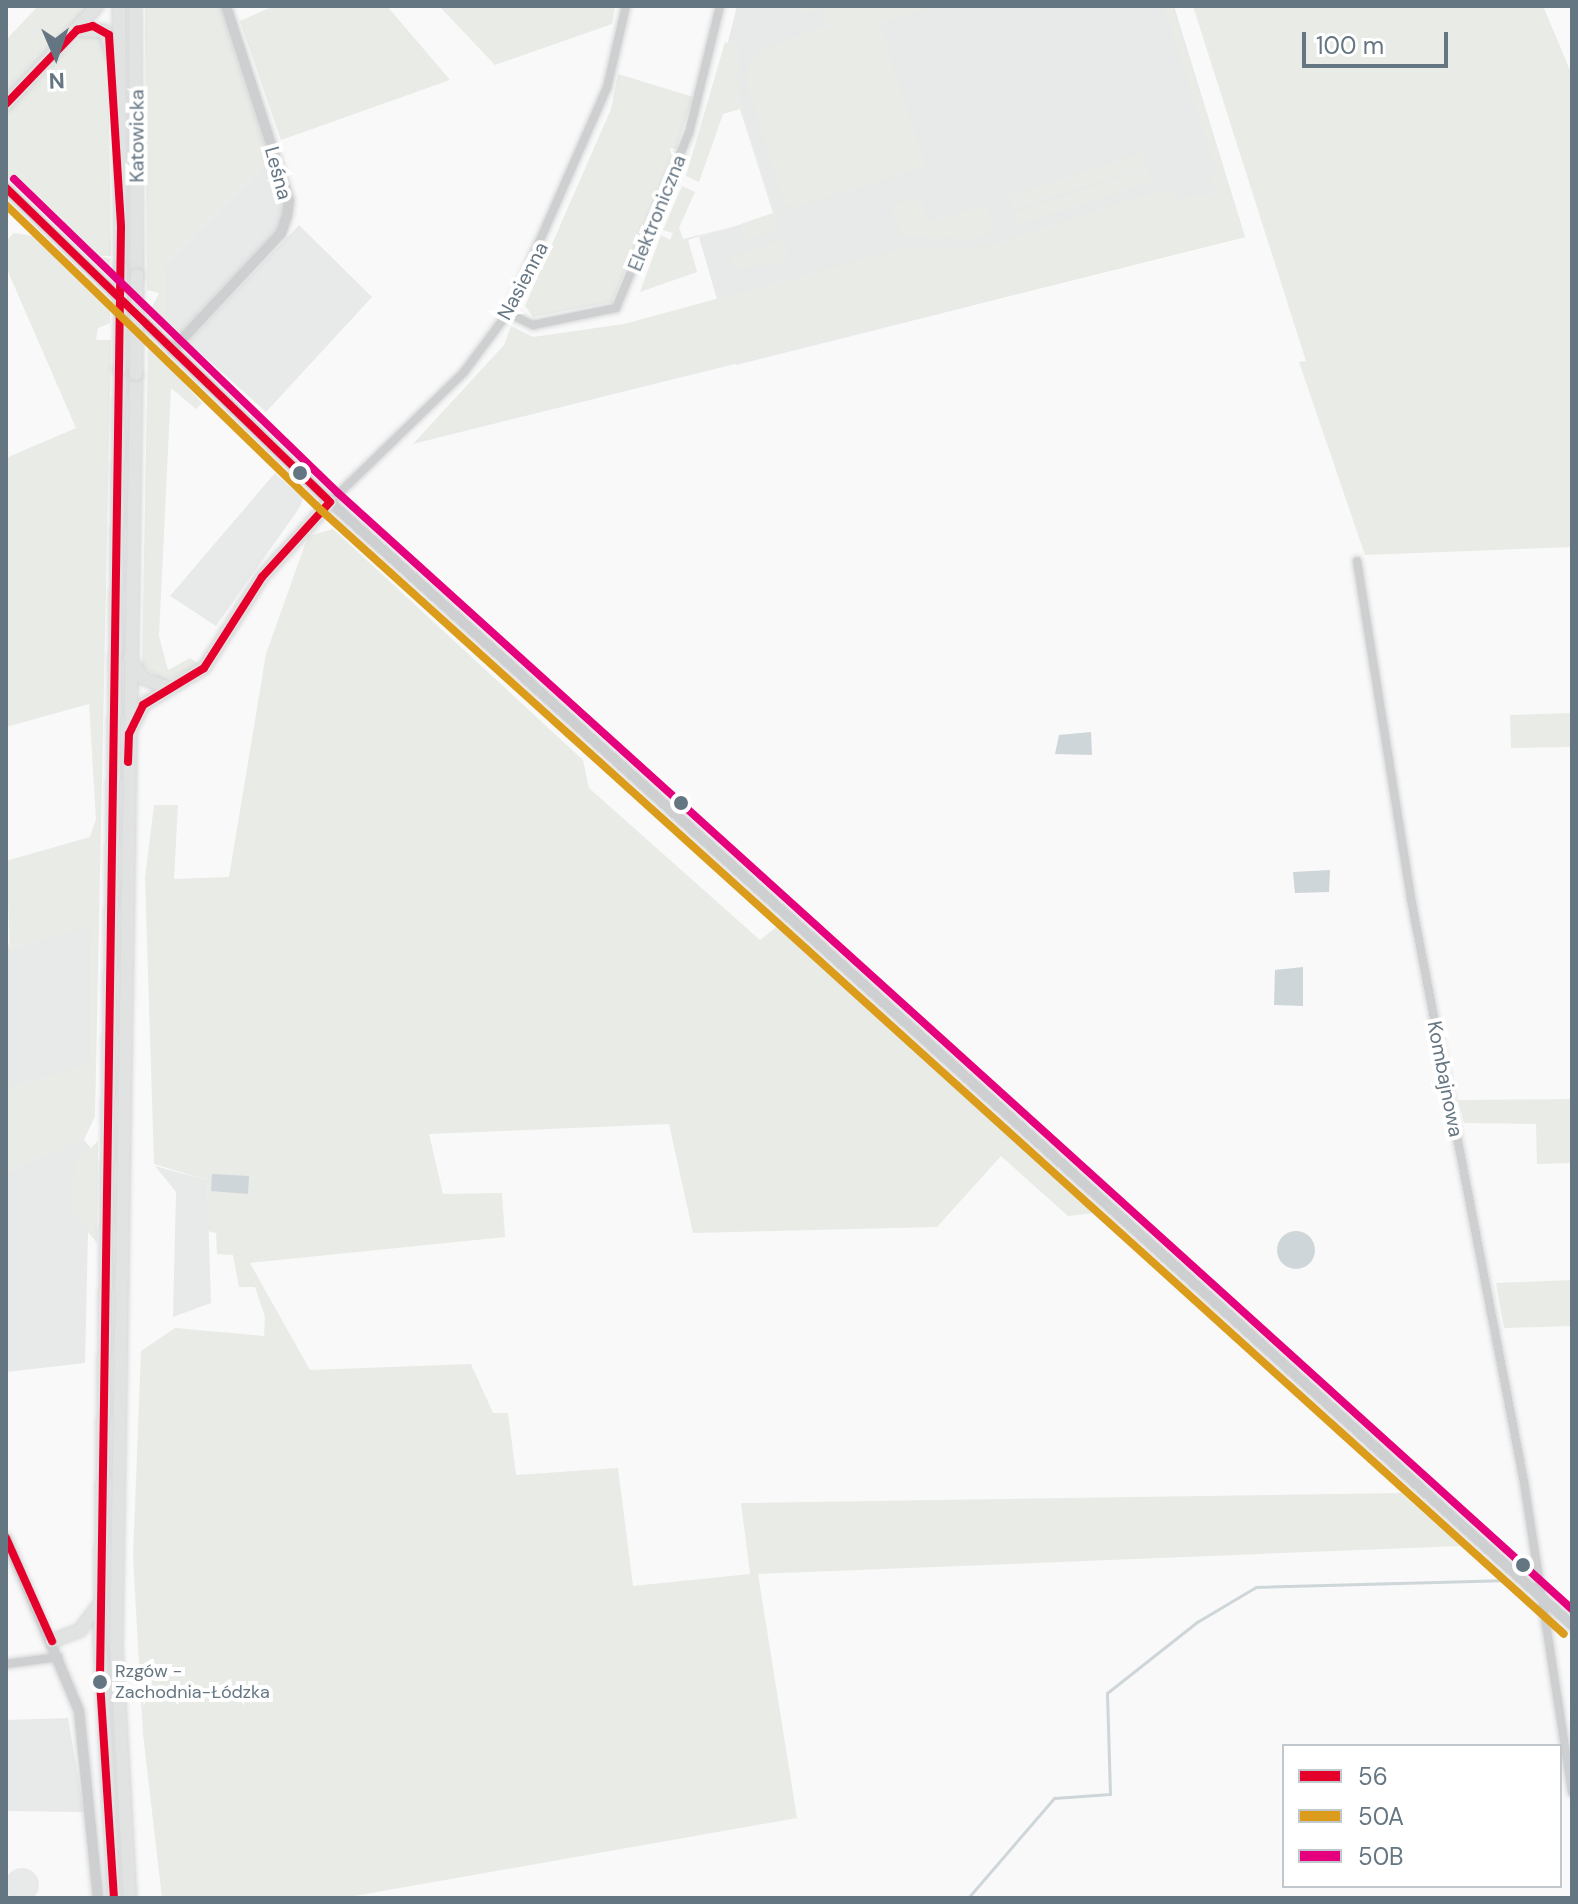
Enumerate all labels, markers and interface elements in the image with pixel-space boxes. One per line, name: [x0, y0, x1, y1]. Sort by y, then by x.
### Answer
north arrow: [16, 16, 96, 96]
scale bar: [1306, 16, 1452, 66]
text: 100 m: [1316, 30, 1384, 61]
text: N: [48, 66, 65, 95]
street label: Katowicka: [125, 89, 149, 183]
street label: Leśna: [259, 144, 297, 202]
street label: Elektroniczna: [623, 151, 691, 275]
street label: Nasienna: [493, 238, 553, 324]
unlabelled marker: [292, 465, 308, 481]
unlabelled marker: [673, 795, 689, 811]
street label: Kombajnowa: [1422, 1019, 1468, 1139]
unlabelled marker: [1515, 1557, 1531, 1573]
place label: Rzgów - Zachodnia-Łódzka: [115, 1661, 270, 1704]
marker: Rzgów - Zachodnia-Łódzka: [92, 1674, 108, 1690]
legend: [1282, 1744, 1562, 1888]
text: 56: [1358, 1761, 1388, 1792]
text: 50A: [1358, 1801, 1404, 1832]
text: 50B: [1358, 1841, 1404, 1872]

